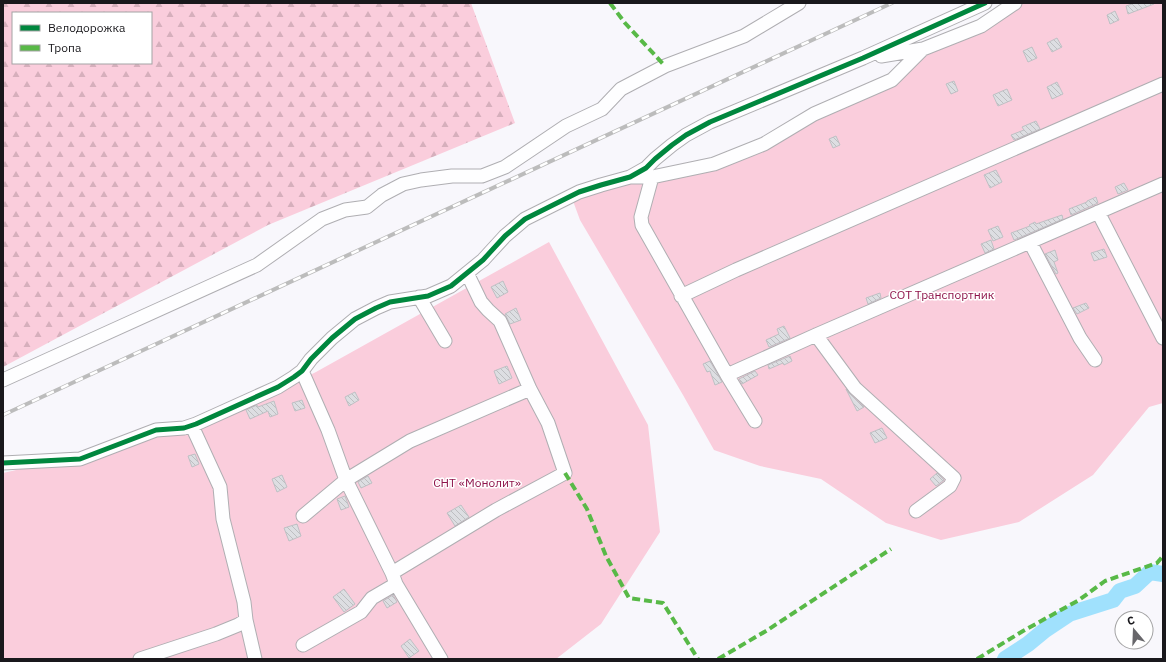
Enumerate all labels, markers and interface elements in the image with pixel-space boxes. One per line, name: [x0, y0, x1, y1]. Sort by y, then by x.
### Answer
legend: [12, 12, 152, 64]
text: Велодорожка: [48, 20, 126, 35]
text: Тропа: [48, 40, 82, 55]
park label: СОТ Транспортник: [890, 287, 995, 302]
park label: СНТ «Монолит»: [433, 475, 521, 490]
north arrow: [1114, 610, 1154, 650]
text: С: [1125, 613, 1136, 628]

